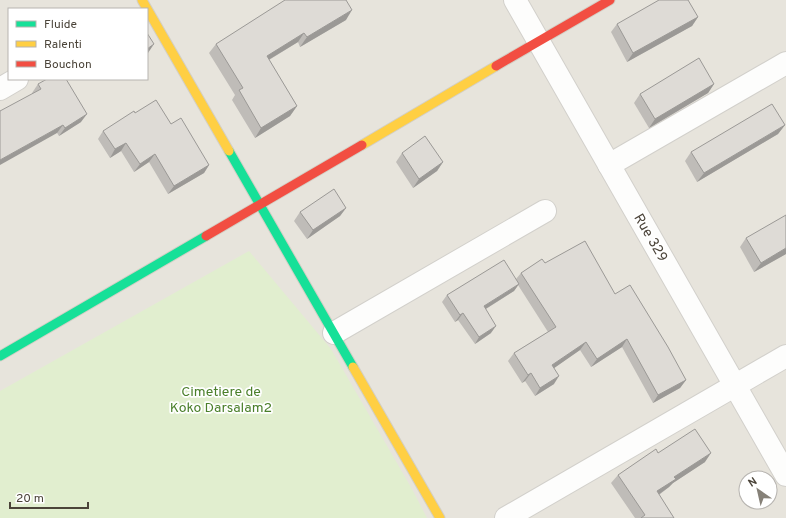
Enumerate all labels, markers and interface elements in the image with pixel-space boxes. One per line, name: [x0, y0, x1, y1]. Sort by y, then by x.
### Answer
legend: [8, 8, 148, 80]
text: Fluide: [44, 17, 77, 33]
text: Ralenti: [44, 37, 82, 53]
text: Bouchon: [44, 57, 92, 73]
street label: Rue 329: [629, 211, 671, 265]
park label: Cimetiere de Koko Darsalam2: [170, 384, 272, 417]
north arrow: [738, 470, 778, 510]
text: N: [746, 475, 760, 491]
scale bar: [10, 484, 88, 510]
text: 20 m: [16, 491, 44, 507]

